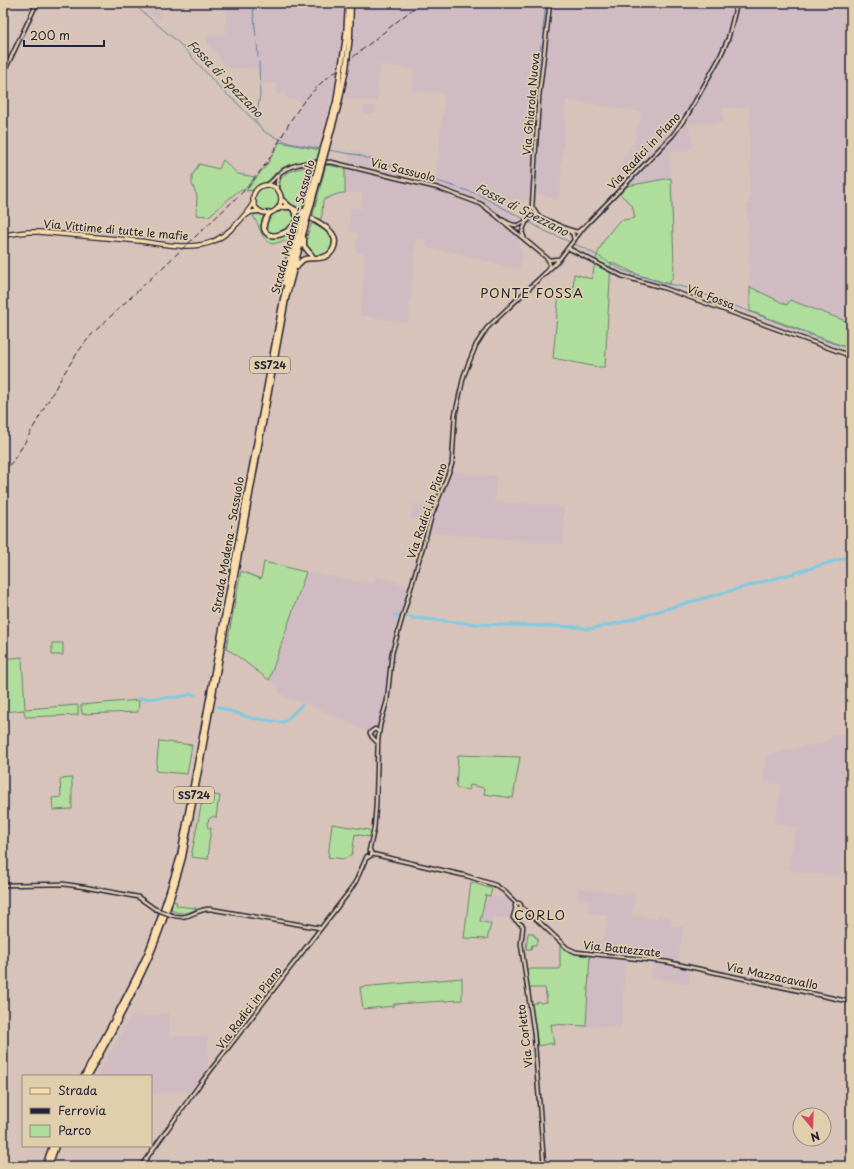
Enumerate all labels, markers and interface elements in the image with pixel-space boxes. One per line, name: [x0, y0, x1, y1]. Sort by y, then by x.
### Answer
scale bar: [24, 22, 104, 48]
text: 200 m: [30, 26, 70, 44]
water label: Fossa di Spezzano: [184, 35, 268, 122]
street label: Via Ghiarola Nuova: [518, 52, 543, 156]
street label: Via Radici in Piano: [603, 108, 684, 193]
street label: Via Sassuolo: [369, 153, 437, 186]
street label: Strada Modena - Sassuolo: [266, 158, 319, 296]
water label: Fossa di Spezzano: [473, 178, 573, 241]
street label: Via Vittime di tutte le mafie: [43, 215, 189, 244]
street label: Via Fossa: [685, 280, 738, 314]
district label: PONTE FOSSA: [480, 283, 584, 302]
road number: SS724: [250, 357, 290, 373]
street label: Via Radici in Piano: [402, 461, 451, 561]
street label: Strada Modena - Sassuolo: [207, 475, 248, 615]
road number: SS724: [174, 787, 214, 803]
district label: CORLO: [514, 905, 566, 924]
street label: Via Battezzate: [582, 936, 662, 961]
street label: Via Mazzacavallo: [725, 957, 820, 994]
street label: Via Radici in Piano: [212, 962, 286, 1053]
street label: Via Corletto: [512, 1003, 537, 1069]
legend: [22, 1075, 152, 1147]
text: Strada: [58, 1081, 98, 1099]
text: Ferrovia: [58, 1101, 107, 1119]
north arrow: [792, 1107, 832, 1147]
text: Parco: [58, 1121, 92, 1139]
text: N: [808, 1127, 822, 1146]

